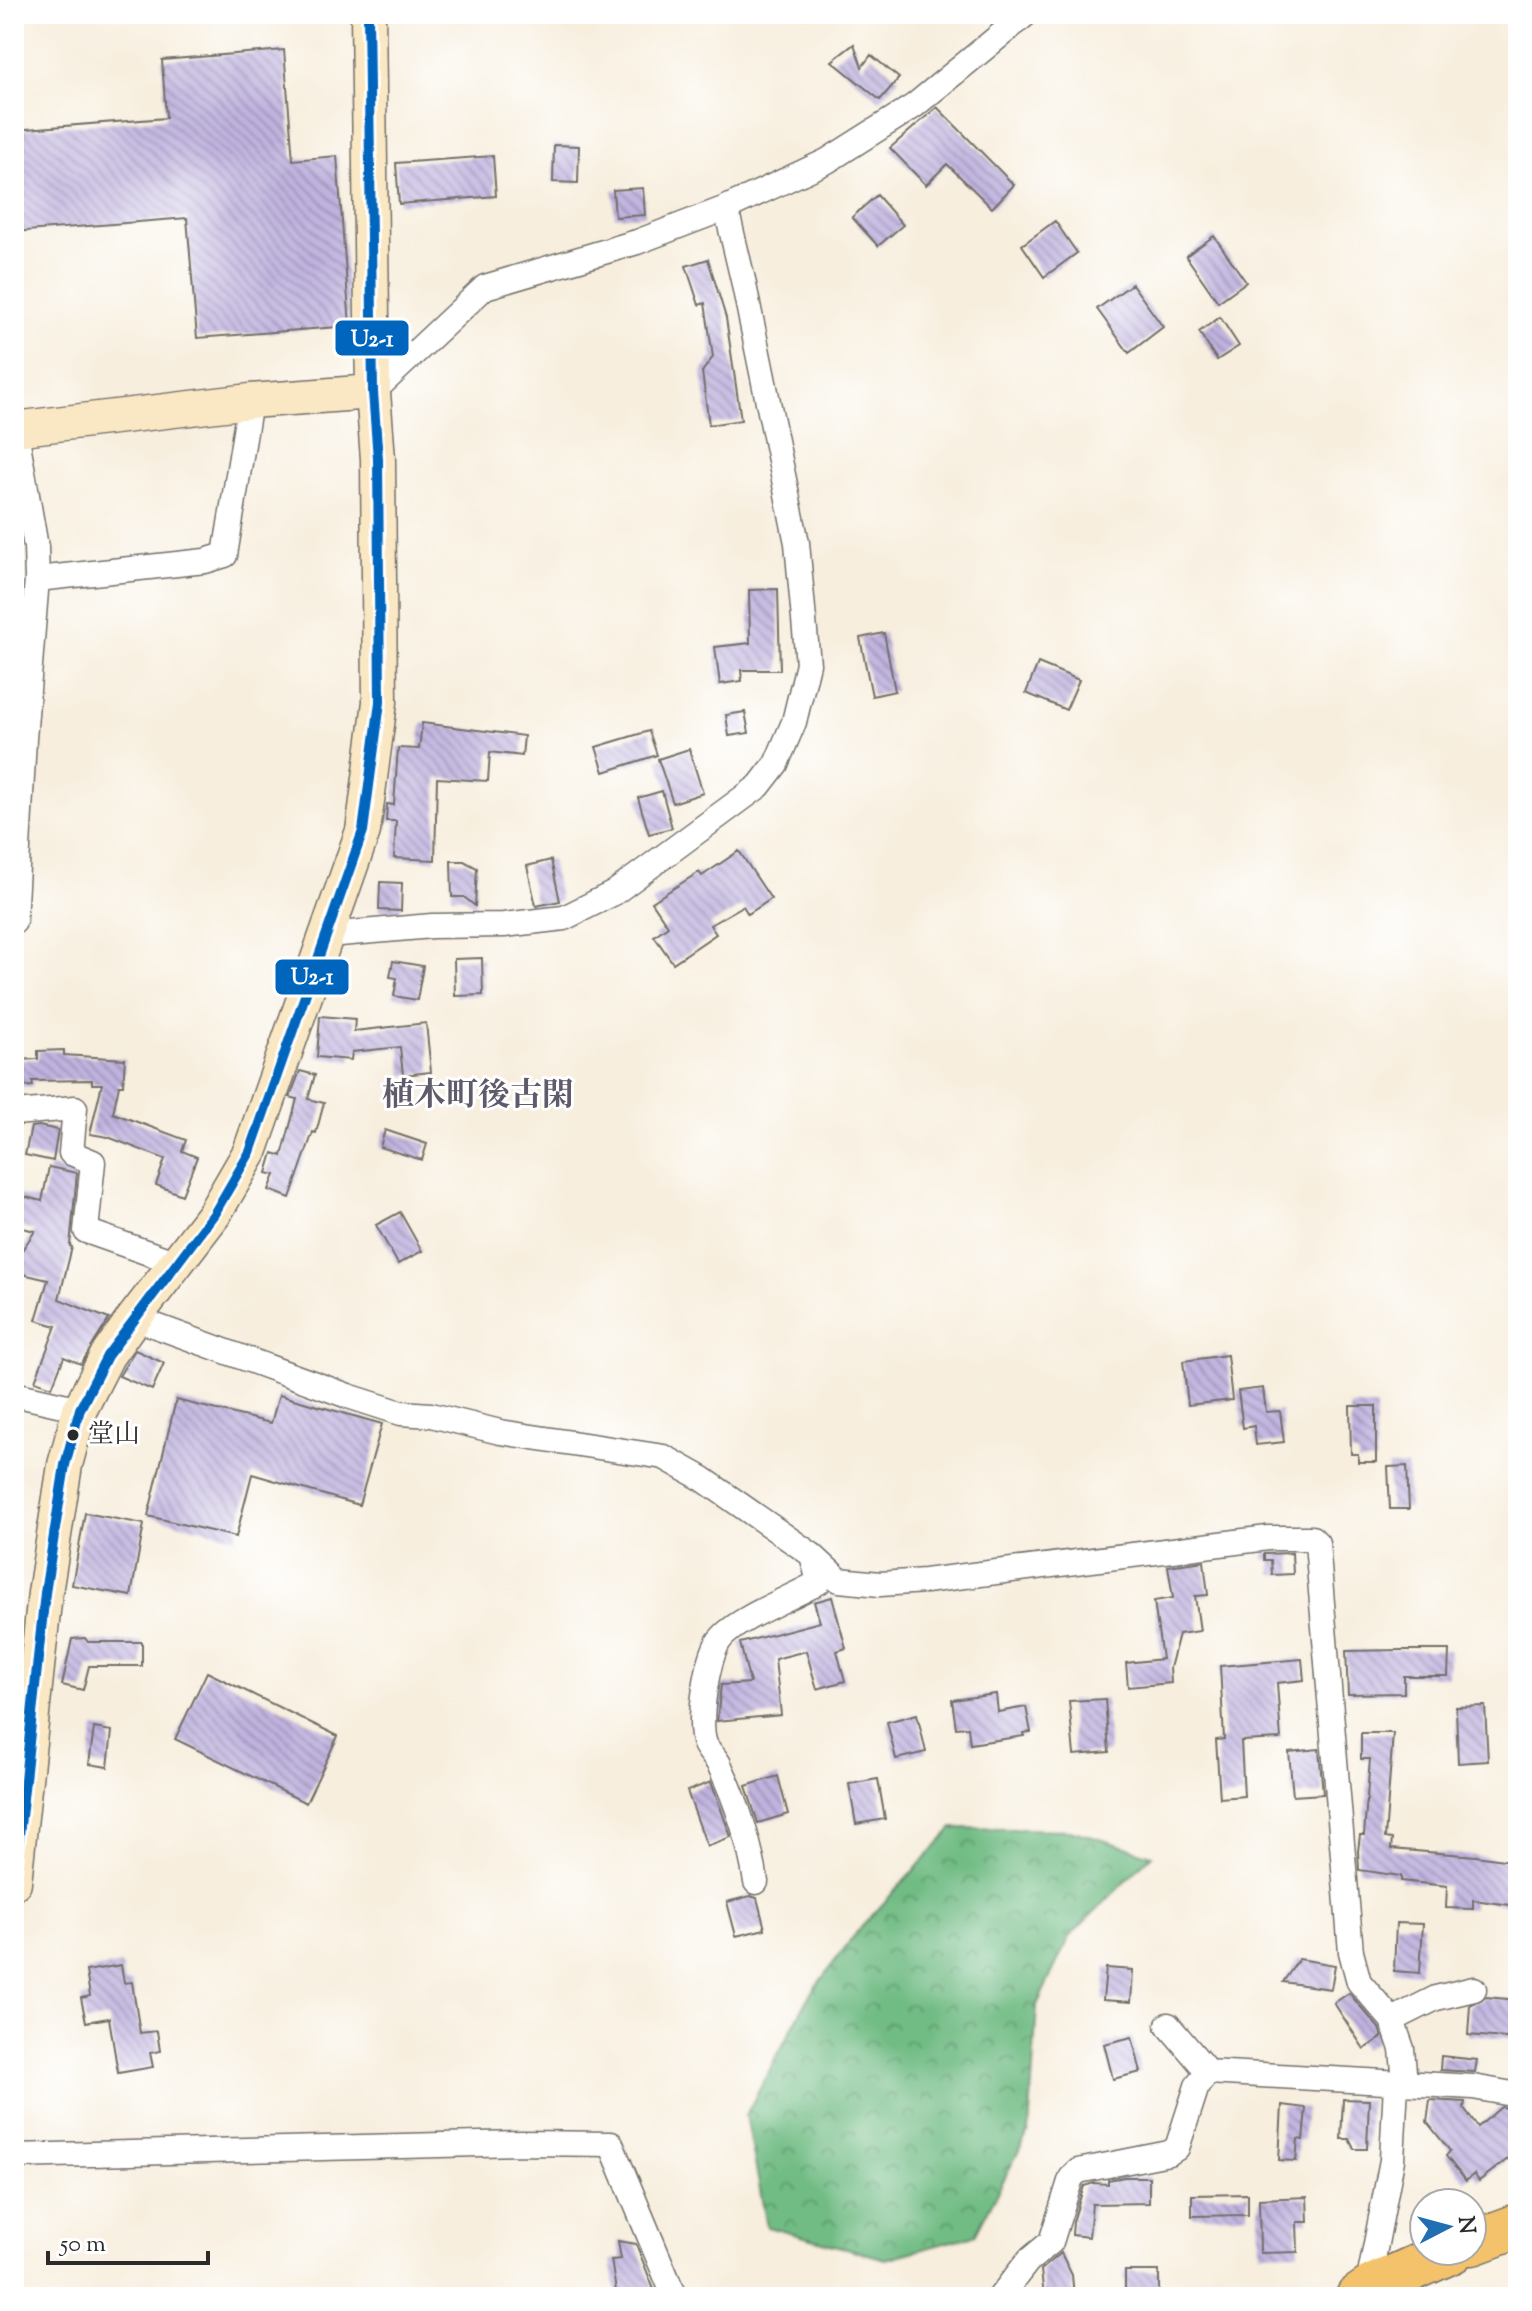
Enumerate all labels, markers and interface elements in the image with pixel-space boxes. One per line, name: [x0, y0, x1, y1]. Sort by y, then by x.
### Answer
line badge: U2-1: [334, 319, 410, 357]
text: U2-1: [351, 325, 394, 357]
line badge: U2-1: [274, 958, 350, 996]
text: U2-1: [291, 963, 334, 995]
district label: 植木町後古閑: [382, 1074, 574, 1120]
place label: 堂山: [88, 1417, 140, 1454]
marker: 堂山: [65, 1427, 81, 1443]
north arrow: [1408, 2187, 1488, 2267]
scale bar: [48, 2215, 208, 2265]
text: N: [1448, 2215, 1482, 2236]
text: 50 m: [58, 2228, 106, 2262]

